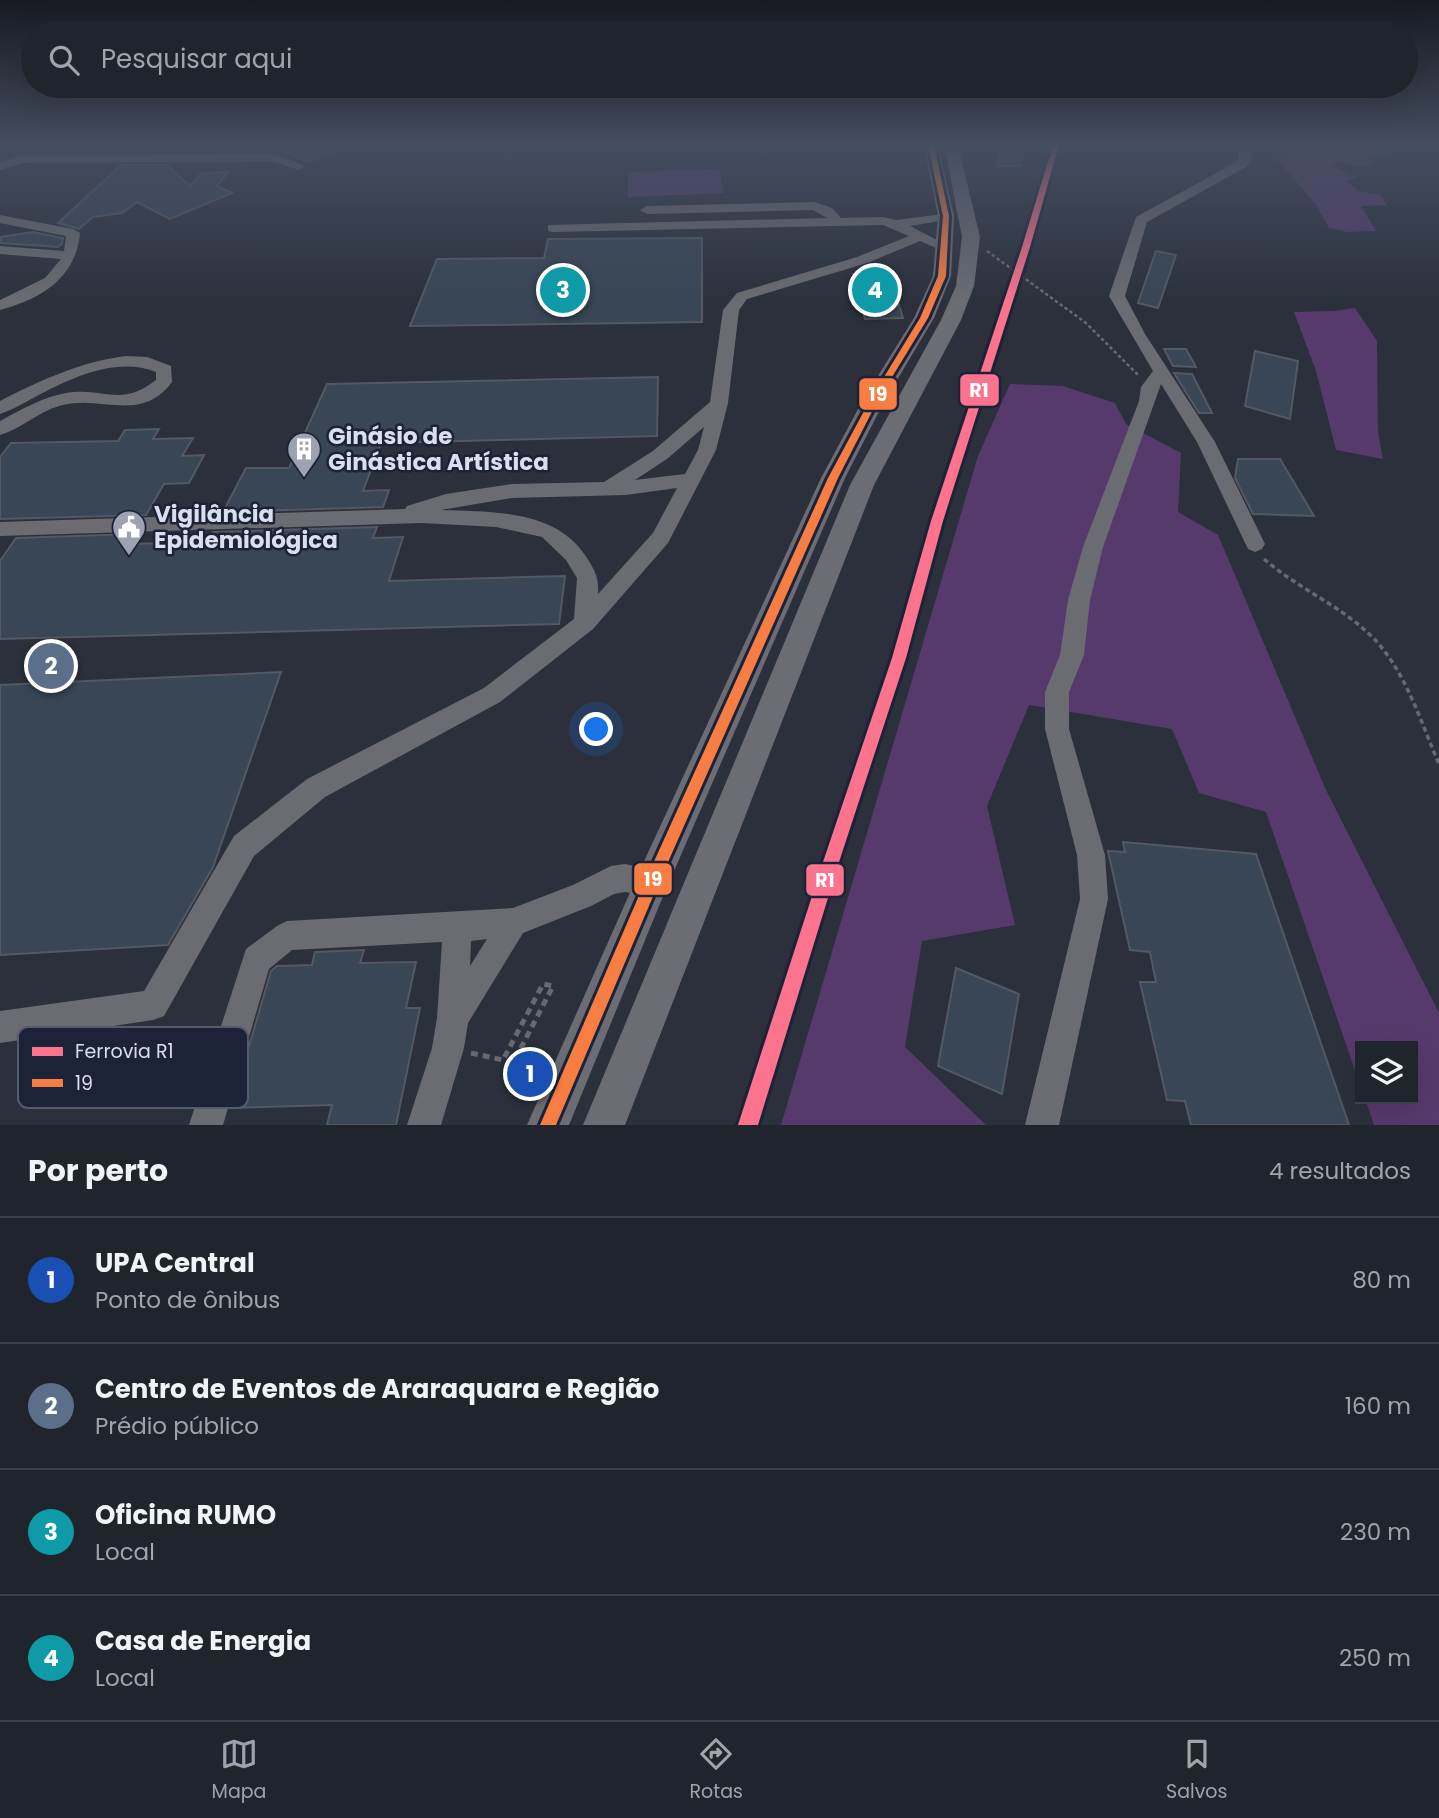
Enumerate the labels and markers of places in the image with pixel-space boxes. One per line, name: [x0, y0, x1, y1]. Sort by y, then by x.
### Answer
pin: 3: [540, 264, 586, 316]
pin: 4: [852, 264, 898, 316]
place label: Ginásio de Ginástica Artística: [328, 420, 549, 478]
building icon: Ginásio de Ginástica Artística: [285, 430, 323, 479]
place label: Vigilância Epidemiológica: [154, 498, 338, 556]
public building icon: Vigilância Epidemiológica: [110, 508, 148, 557]
pin: 2: [28, 640, 74, 692]
pin: 1: [507, 1048, 553, 1100]

